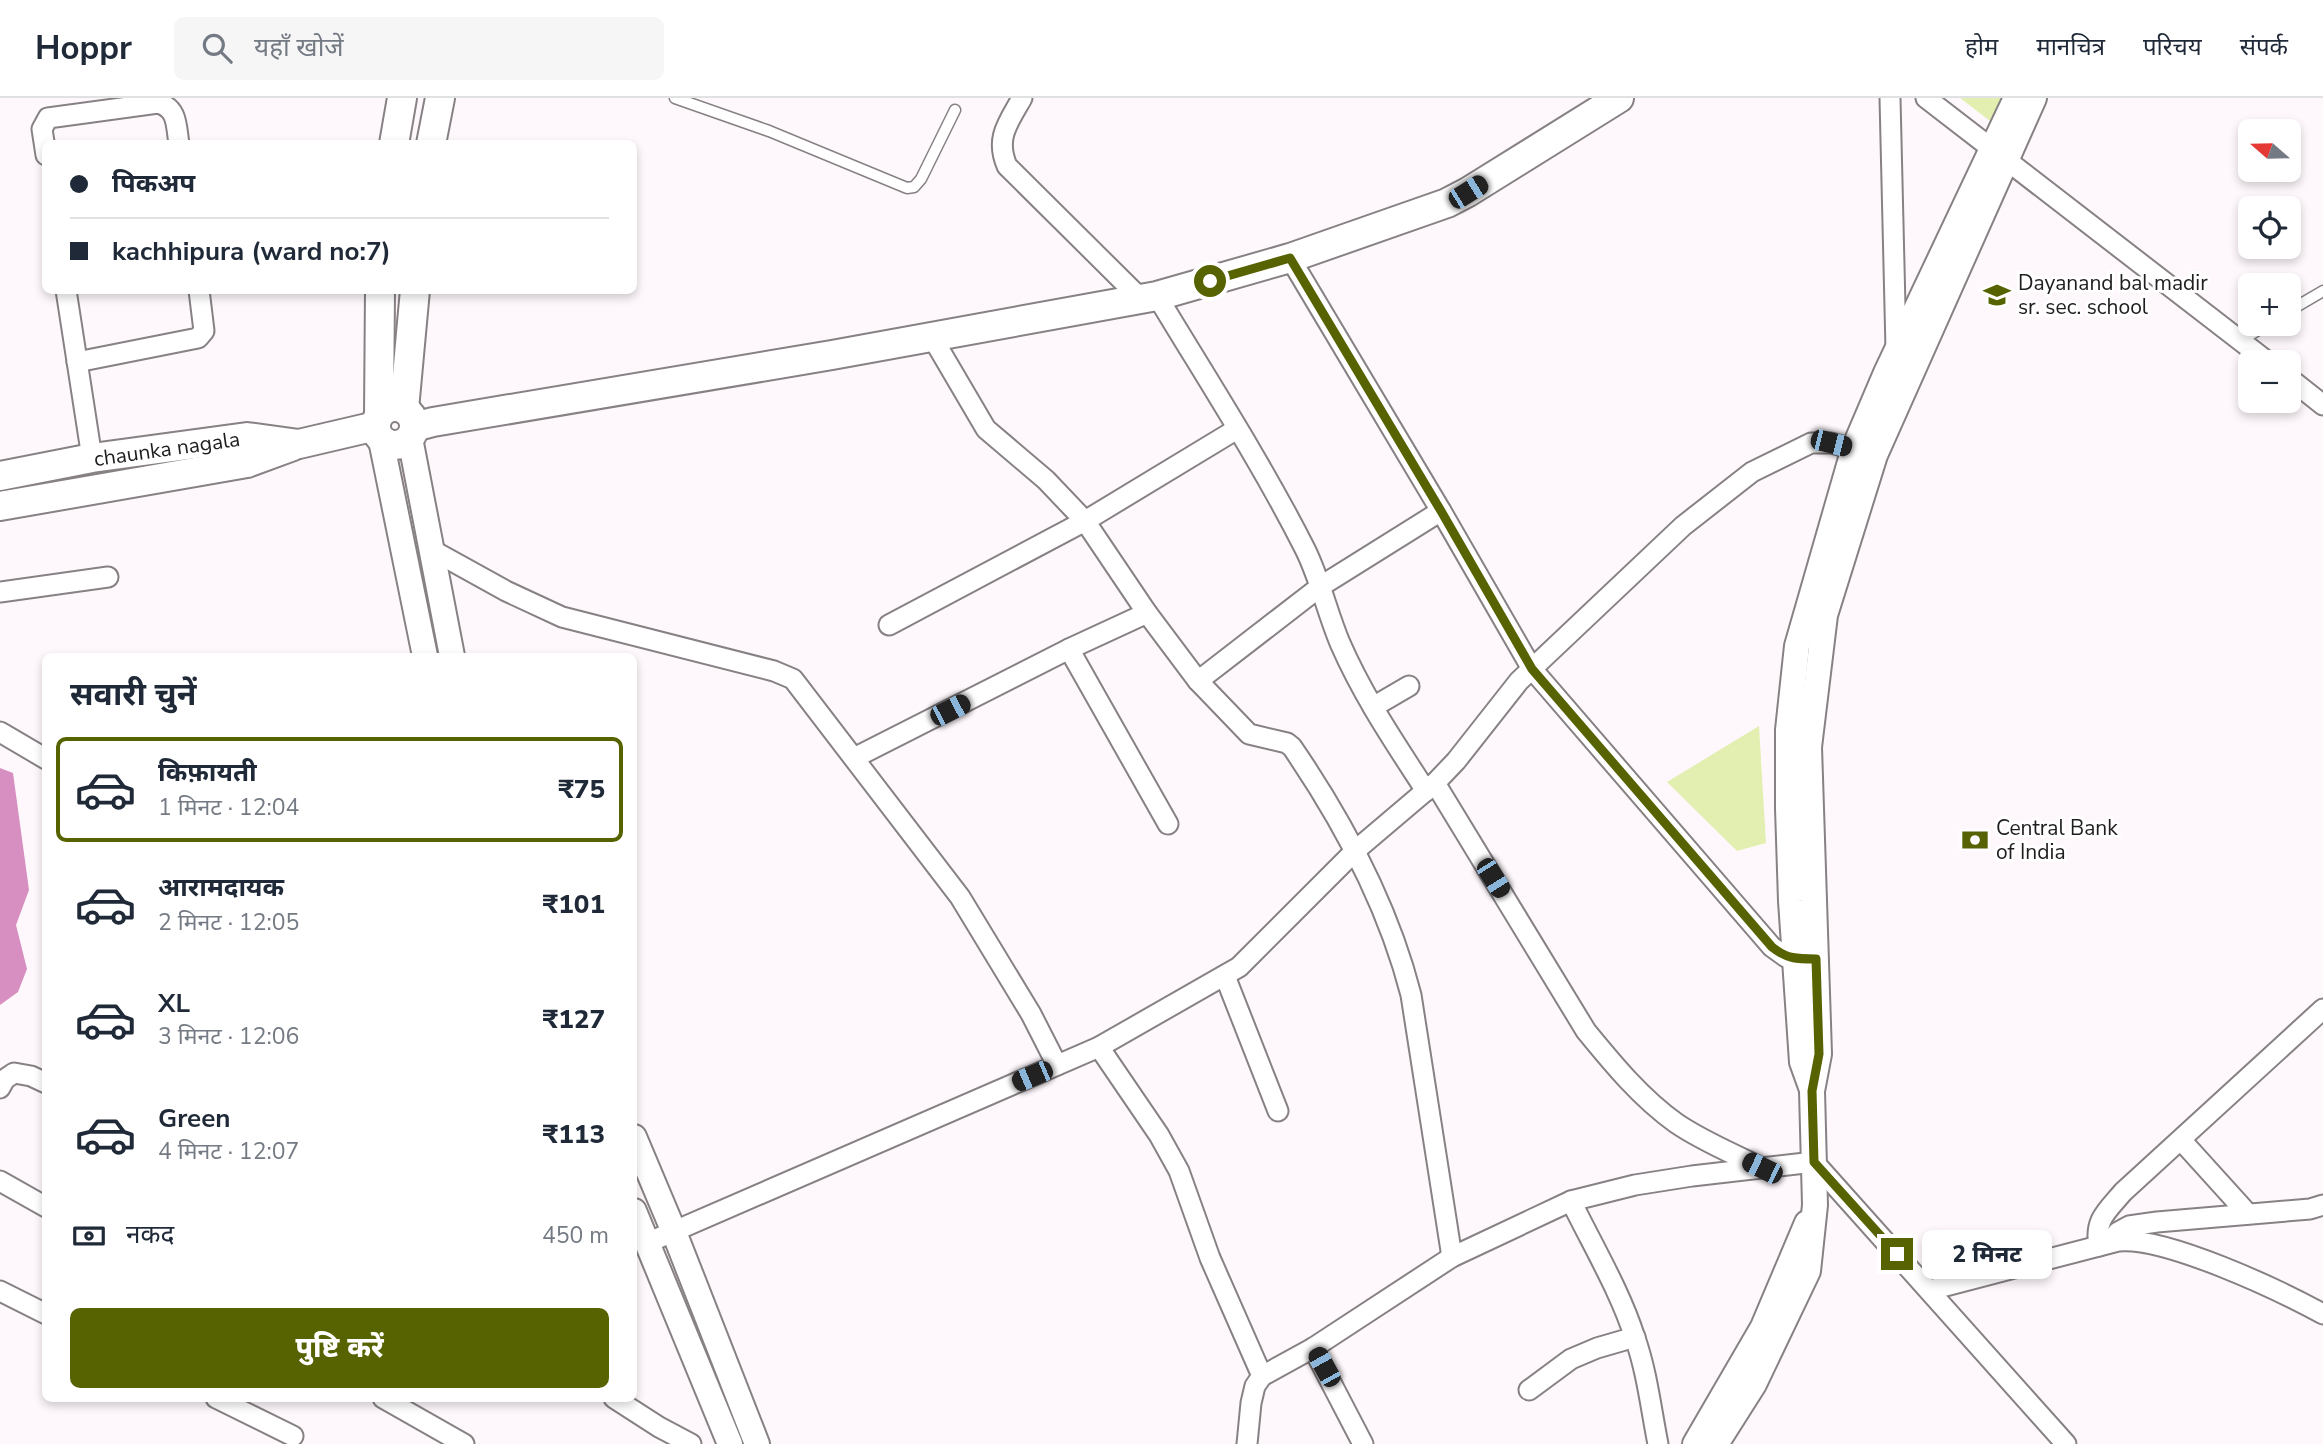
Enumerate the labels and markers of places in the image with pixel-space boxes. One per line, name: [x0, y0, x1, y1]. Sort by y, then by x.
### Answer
place label: Dayanand bal madir sr. sec. school: [2018, 269, 2208, 321]
school or university icon: Dayanand bal madir sr. sec. school: [1982, 280, 2012, 310]
place label: Central Bank of India: [1996, 814, 2118, 866]
bank icon: Central Bank of India: [1960, 825, 1990, 855]

